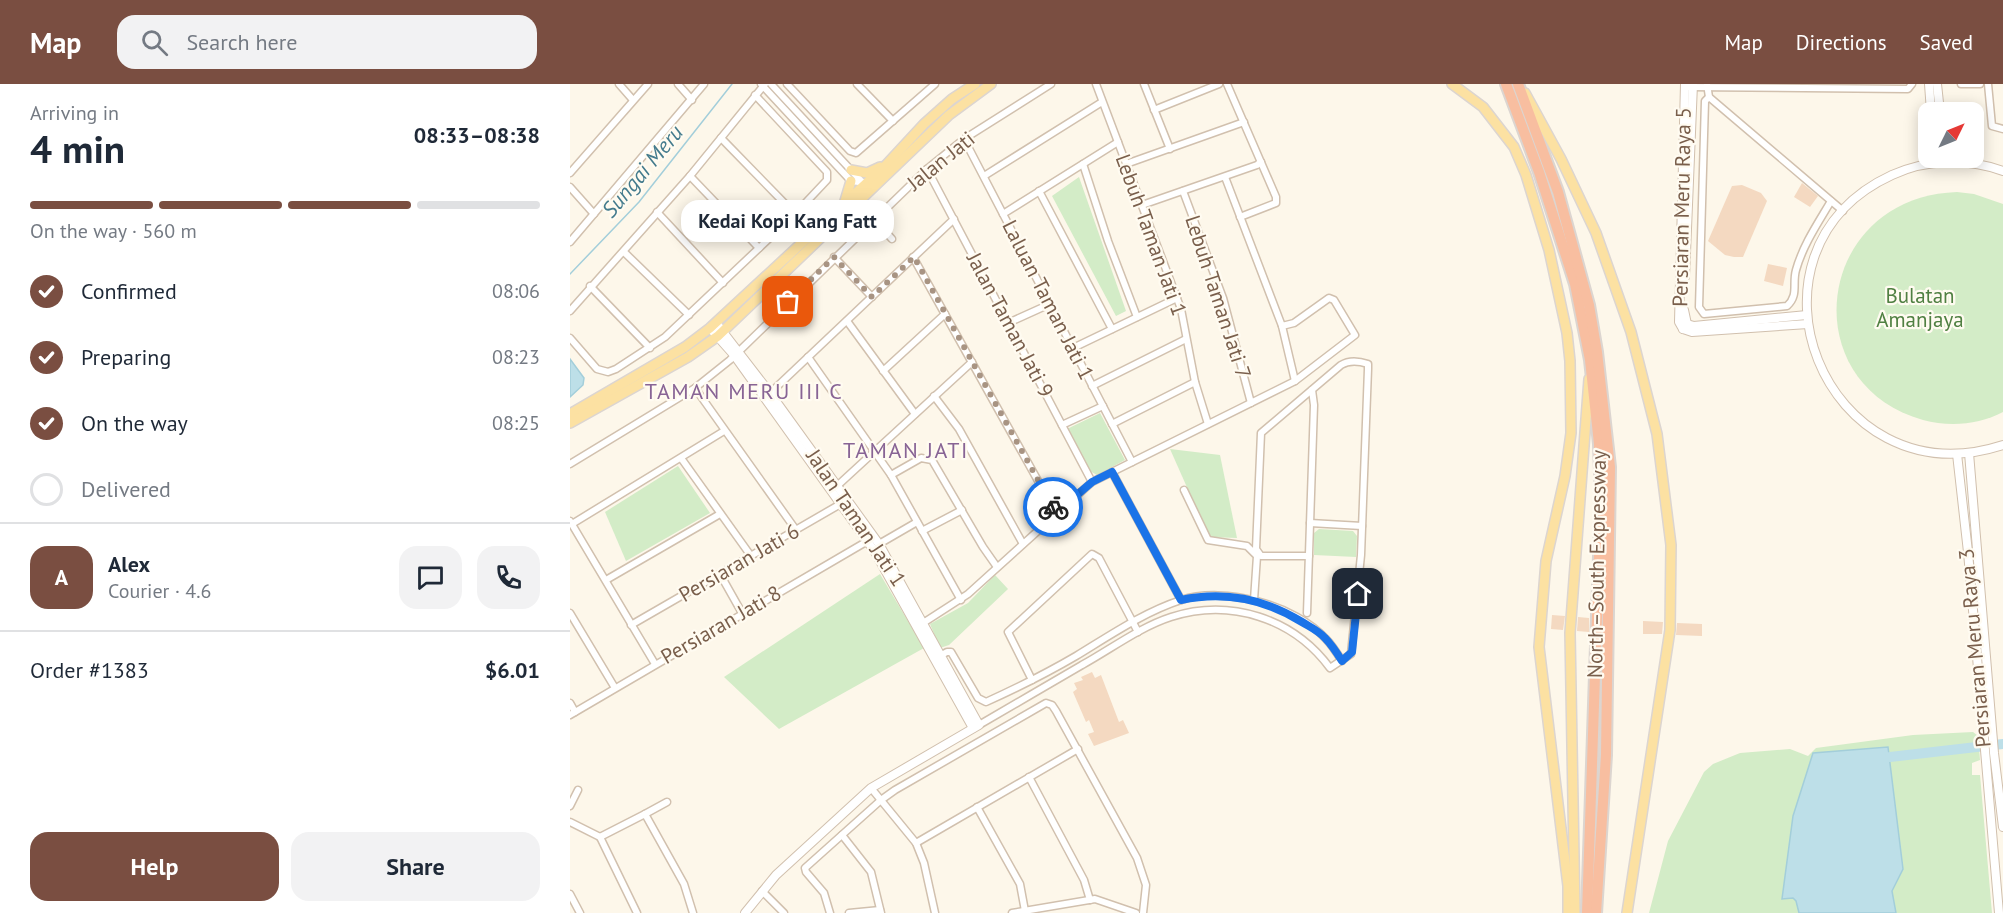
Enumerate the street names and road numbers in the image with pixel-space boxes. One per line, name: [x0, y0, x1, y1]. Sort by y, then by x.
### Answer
street label: Persiaran Meru Raya 5: [1666, 107, 1697, 307]
street label: Jalan Jati: [901, 125, 980, 197]
street label: Lebuh Taman Jati 1: [1110, 150, 1193, 319]
street label: Lebuh Taman Jati 7: [1179, 212, 1258, 382]
street label: Laluan Taman Jati 1: [996, 215, 1100, 384]
street label: Jalan Taman Jati 9: [960, 247, 1060, 402]
street label: Jalan Taman Jati 1: [800, 443, 912, 592]
street label: North–South Expressway: [1581, 449, 1612, 678]
street label: Persiaran Jati 6: [674, 517, 804, 608]
street label: Persiaran Meru Raya 3: [1952, 547, 1997, 749]
street label: Persiaran Jati 8: [656, 579, 786, 670]

